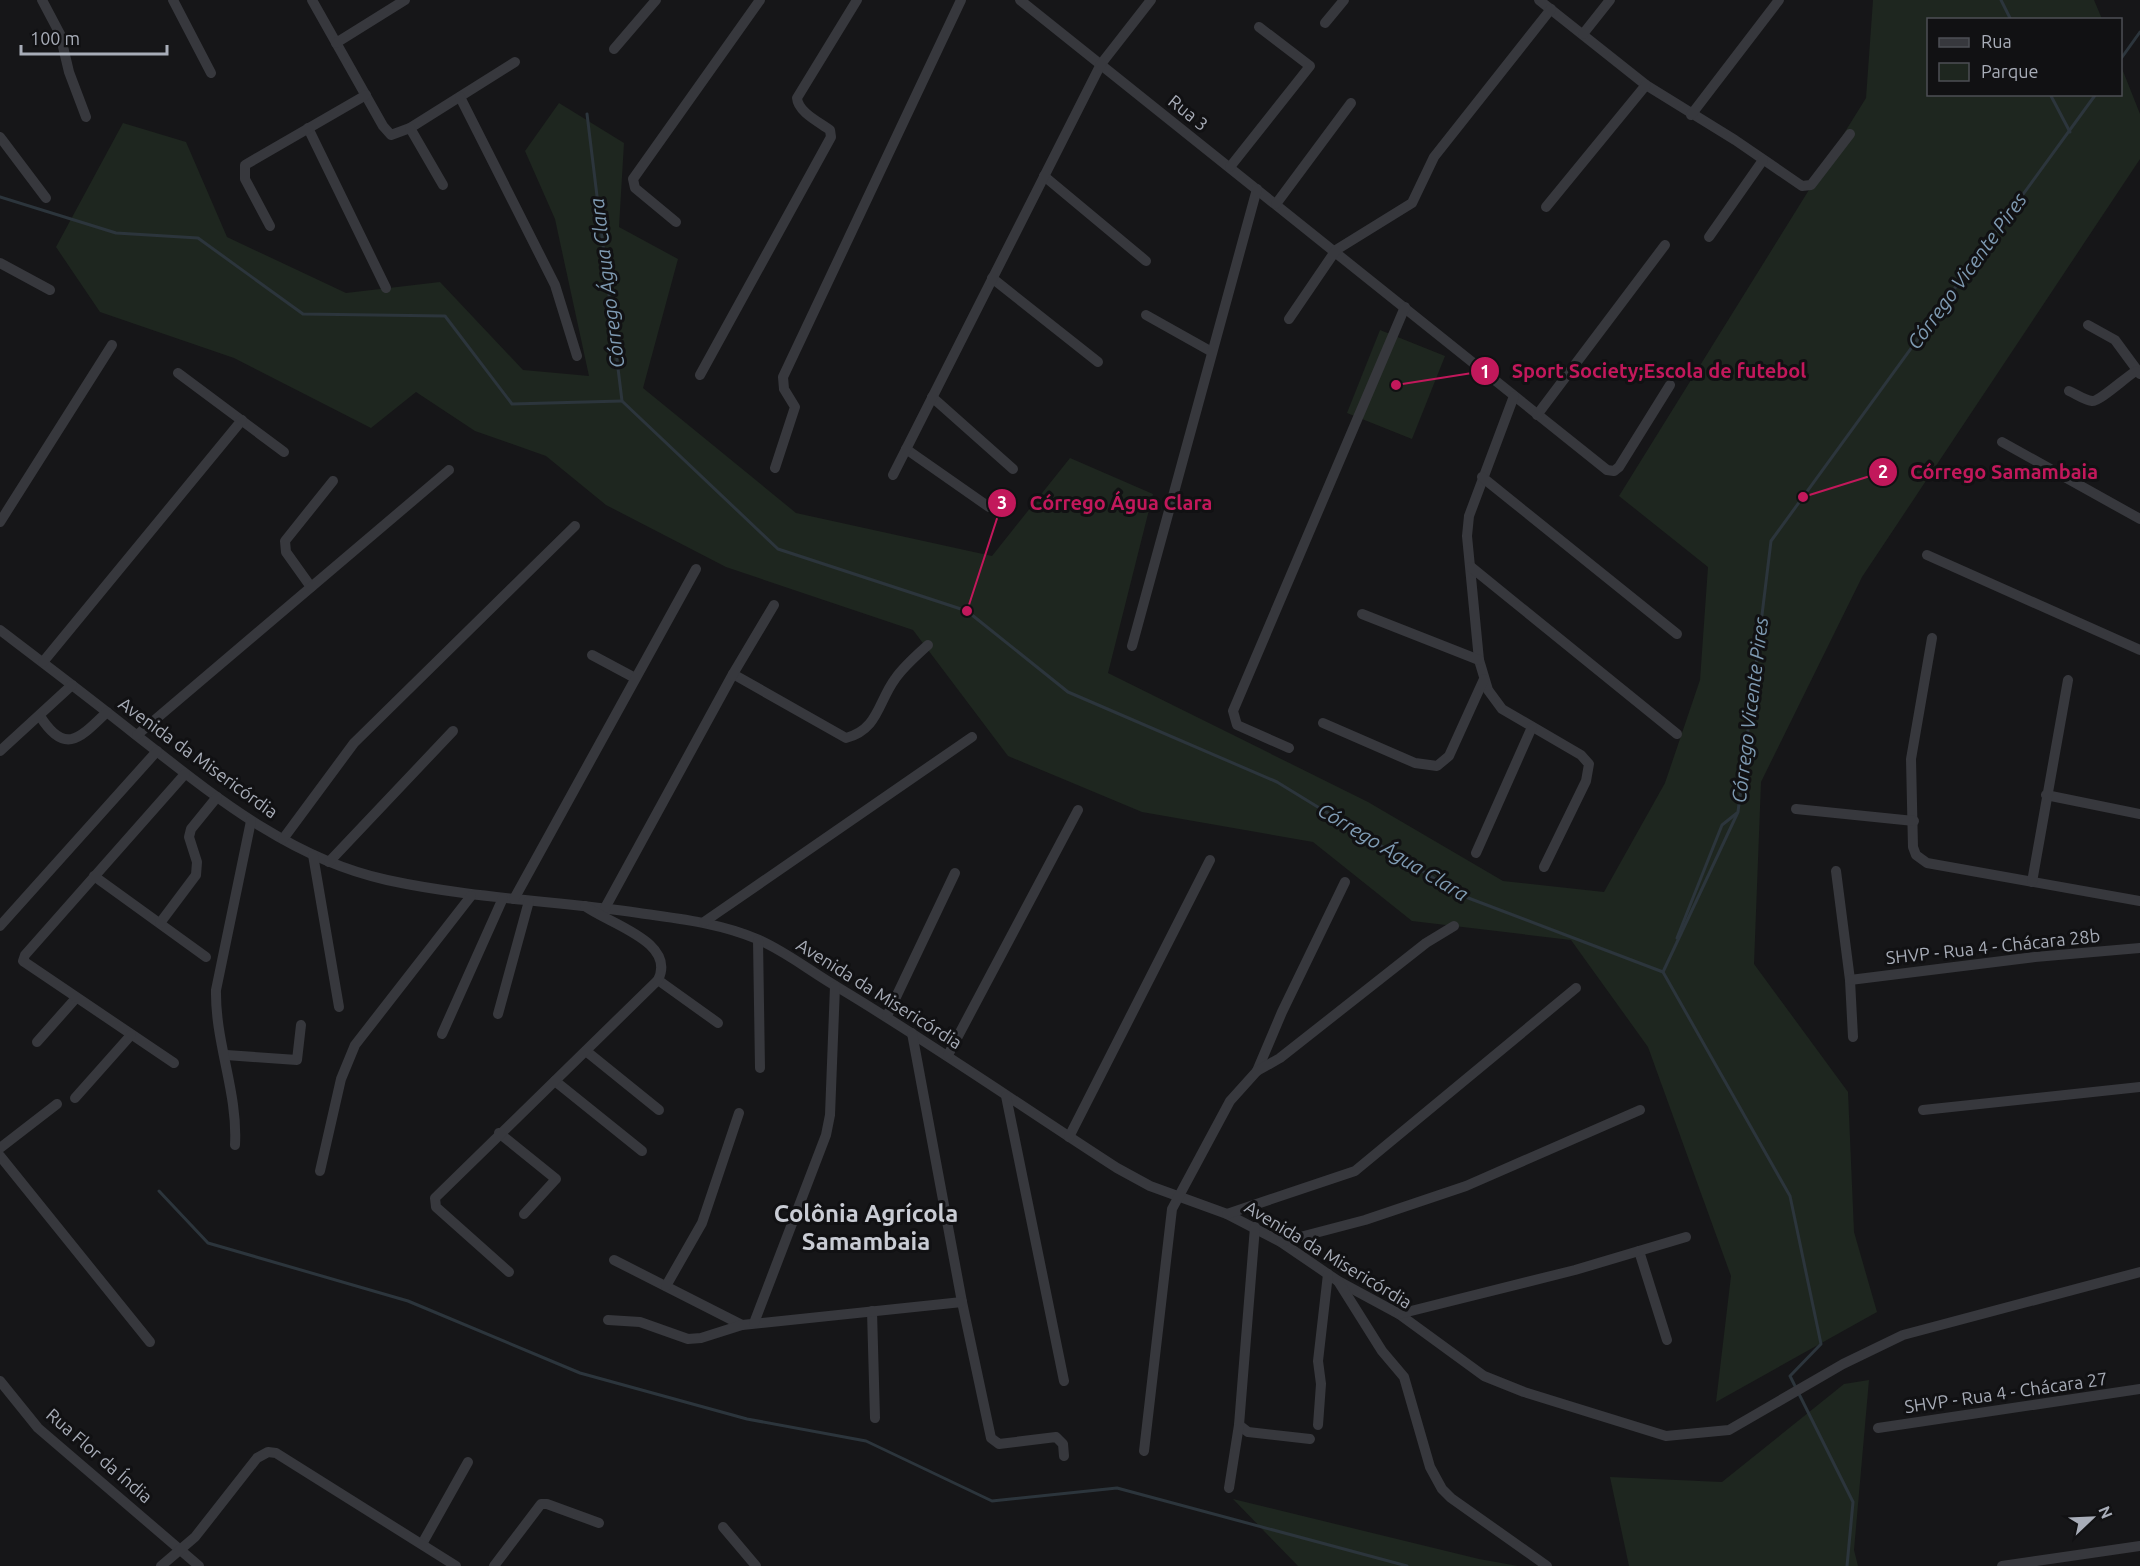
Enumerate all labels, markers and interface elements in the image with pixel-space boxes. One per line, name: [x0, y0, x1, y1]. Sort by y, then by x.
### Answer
scale bar: [21, 18, 166, 56]
legend: [1927, 18, 2122, 96]
text: 100 m: [30, 28, 80, 48]
text: Rua: [1981, 31, 2012, 51]
text: Parque: [1981, 61, 2038, 81]
street label: Rua 3: [1165, 90, 1212, 134]
water label: Córrego Vicente Pires: [1902, 188, 2031, 353]
water label: Córrego Água Clara: [585, 196, 628, 369]
callout: Sport Society;Escola de futebol: [1470, 352, 1819, 390]
text: Sport Society;Escola de futebol: [1512, 359, 1806, 382]
text: 1: [1480, 361, 1490, 381]
callout: Córrego Samambaia: [1868, 453, 2110, 491]
text: Córrego Samambaia: [1910, 460, 2098, 483]
text: 2: [1878, 461, 1888, 481]
callout: Córrego Água Clara: [987, 484, 1224, 522]
text: Córrego Água Clara: [1030, 490, 1212, 514]
text: 3: [997, 492, 1007, 512]
water label: Córrego Vicente Pires: [1727, 615, 1772, 804]
street label: Avenida da Misericórdia: [115, 693, 282, 822]
water label: Córrego Água Clara: [1314, 798, 1473, 906]
street label: SHVP - Rua 4 - Chácara 28b: [1885, 925, 2101, 967]
street label: Avenida da Misericórdia: [793, 934, 966, 1052]
street label: Avenida da Misericórdia: [1241, 1196, 1416, 1312]
district label: Colônia Agrícola Samambaia: [774, 1200, 958, 1255]
street label: SHVP - Rua 4 - Chácara 27: [1903, 1368, 2109, 1416]
street label: Rua Flor da Índia: [43, 1403, 157, 1507]
north arrow: [2062, 1488, 2122, 1548]
text: N: [2095, 1503, 2116, 1521]

